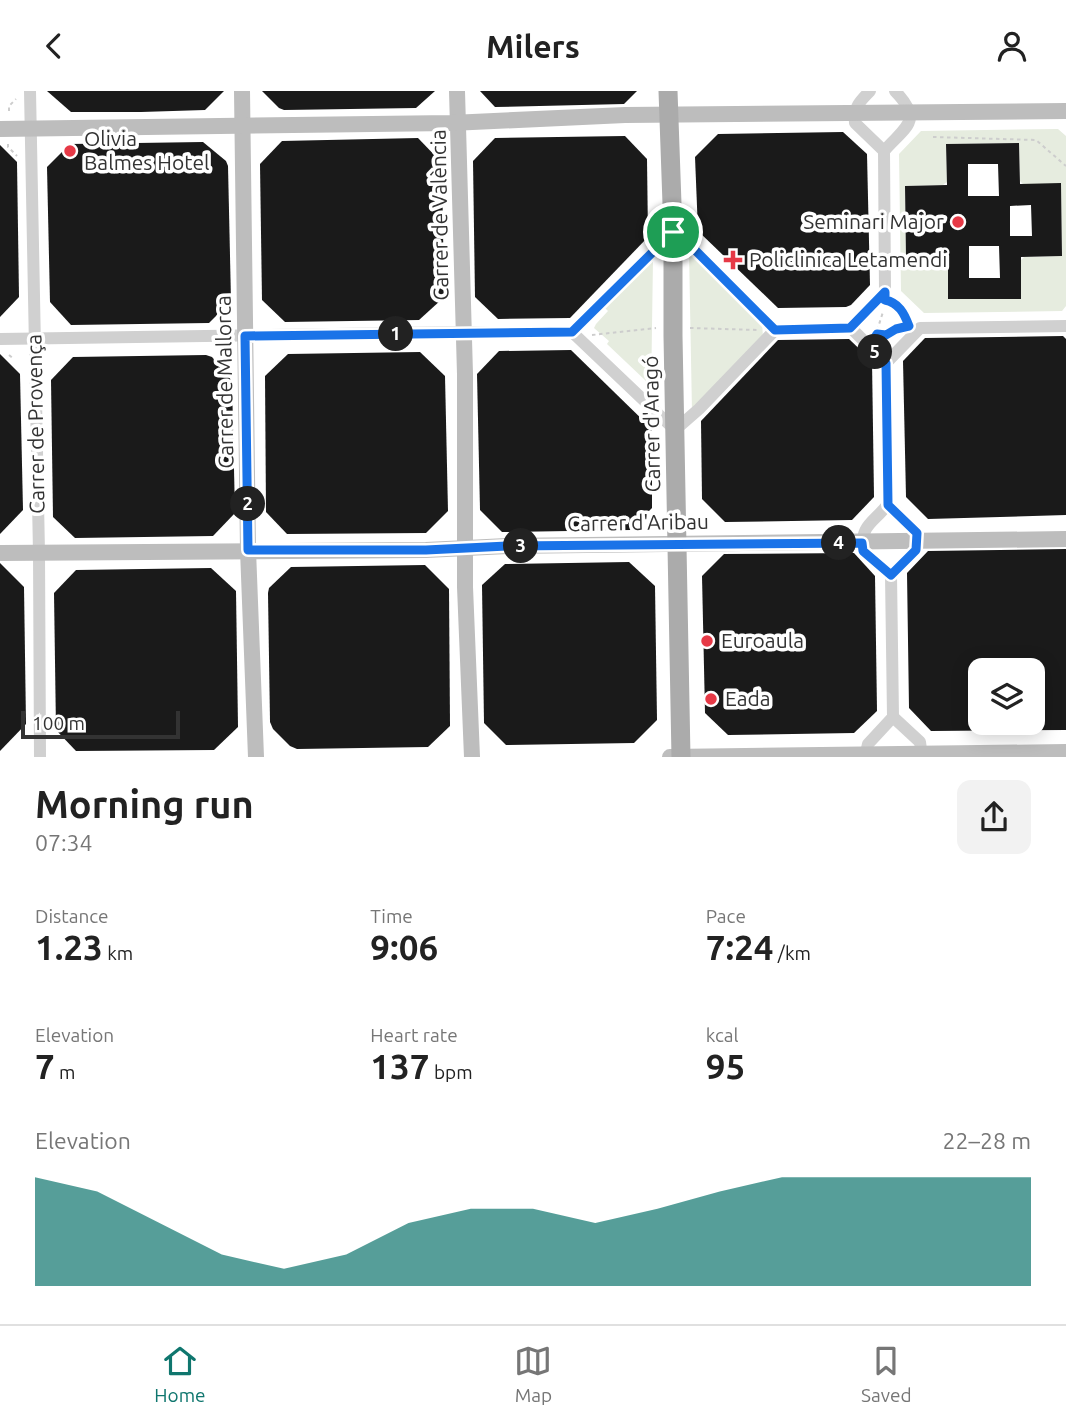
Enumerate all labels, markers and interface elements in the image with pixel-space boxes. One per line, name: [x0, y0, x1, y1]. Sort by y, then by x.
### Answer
icon: back: [35, 27, 73, 65]
icon: person: [993, 27, 1031, 65]
text: Milers: [486, 28, 580, 64]
place label: Olivia Balmes Hotel: [84, 126, 210, 174]
street label: Carrer de València: [426, 129, 452, 301]
marker: Olivia Balmes Hotel: [62, 143, 78, 159]
pin: [643, 202, 703, 262]
place label: Seminari Major: [803, 209, 944, 233]
icon: arrive: [654, 213, 692, 251]
marker: Seminari Major: [950, 214, 966, 230]
place label: Policlinica Letamendi: [749, 247, 947, 271]
marker: Policlinica Letamendi: [723, 250, 743, 270]
street label: Carrer de Mallorca: [210, 295, 238, 469]
pin: 1: [378, 317, 414, 351]
text: 1: [390, 322, 401, 344]
street label: Carrer de Provença: [21, 334, 49, 514]
pin: 5: [858, 335, 892, 369]
text: 5: [869, 340, 880, 362]
street label: Carrer d'Aragó: [638, 355, 664, 493]
pin: 2: [230, 487, 266, 521]
text: 2: [242, 492, 253, 514]
street label: Carrer d'Aribau: [567, 509, 709, 535]
pin: 4: [822, 525, 856, 561]
pin: 3: [504, 529, 538, 563]
text: 4: [833, 531, 844, 553]
text: 3: [515, 534, 526, 556]
place label: Euroaula: [721, 628, 804, 652]
marker: Euroaula: [699, 633, 715, 649]
map controls: [968, 658, 1045, 735]
button: layers: [968, 658, 1045, 735]
place label: Eada: [725, 686, 771, 710]
marker: Eada: [703, 691, 719, 707]
scale bar: [21, 708, 180, 740]
text: 100 m: [32, 712, 85, 734]
button: share: [957, 780, 1031, 854]
text: Morning run: [35, 783, 254, 825]
text: 07:34: [35, 830, 93, 855]
text: Distance: [35, 905, 109, 927]
text: Time: [370, 905, 413, 927]
text: Pace: [706, 905, 746, 927]
text: 1.23: [35, 927, 103, 967]
text: 9:06: [370, 927, 438, 967]
text: 7:24: [706, 927, 774, 967]
text: km: [103, 942, 133, 964]
text: /km: [774, 942, 811, 964]
text: Elevation: [35, 1024, 114, 1046]
text: Heart rate: [370, 1024, 458, 1046]
text: kcal: [706, 1024, 738, 1046]
text: 7: [35, 1046, 55, 1086]
text: 137: [370, 1046, 430, 1086]
text: 95: [706, 1046, 745, 1086]
text: m: [55, 1061, 76, 1083]
text: bpm: [430, 1061, 473, 1083]
text: Elevation: [35, 1128, 131, 1153]
text: 22–28 m: [943, 1128, 1031, 1153]
tab: Home: [154, 1342, 206, 1406]
tab: Map: [514, 1342, 552, 1406]
tab: Saved: [861, 1342, 912, 1406]

